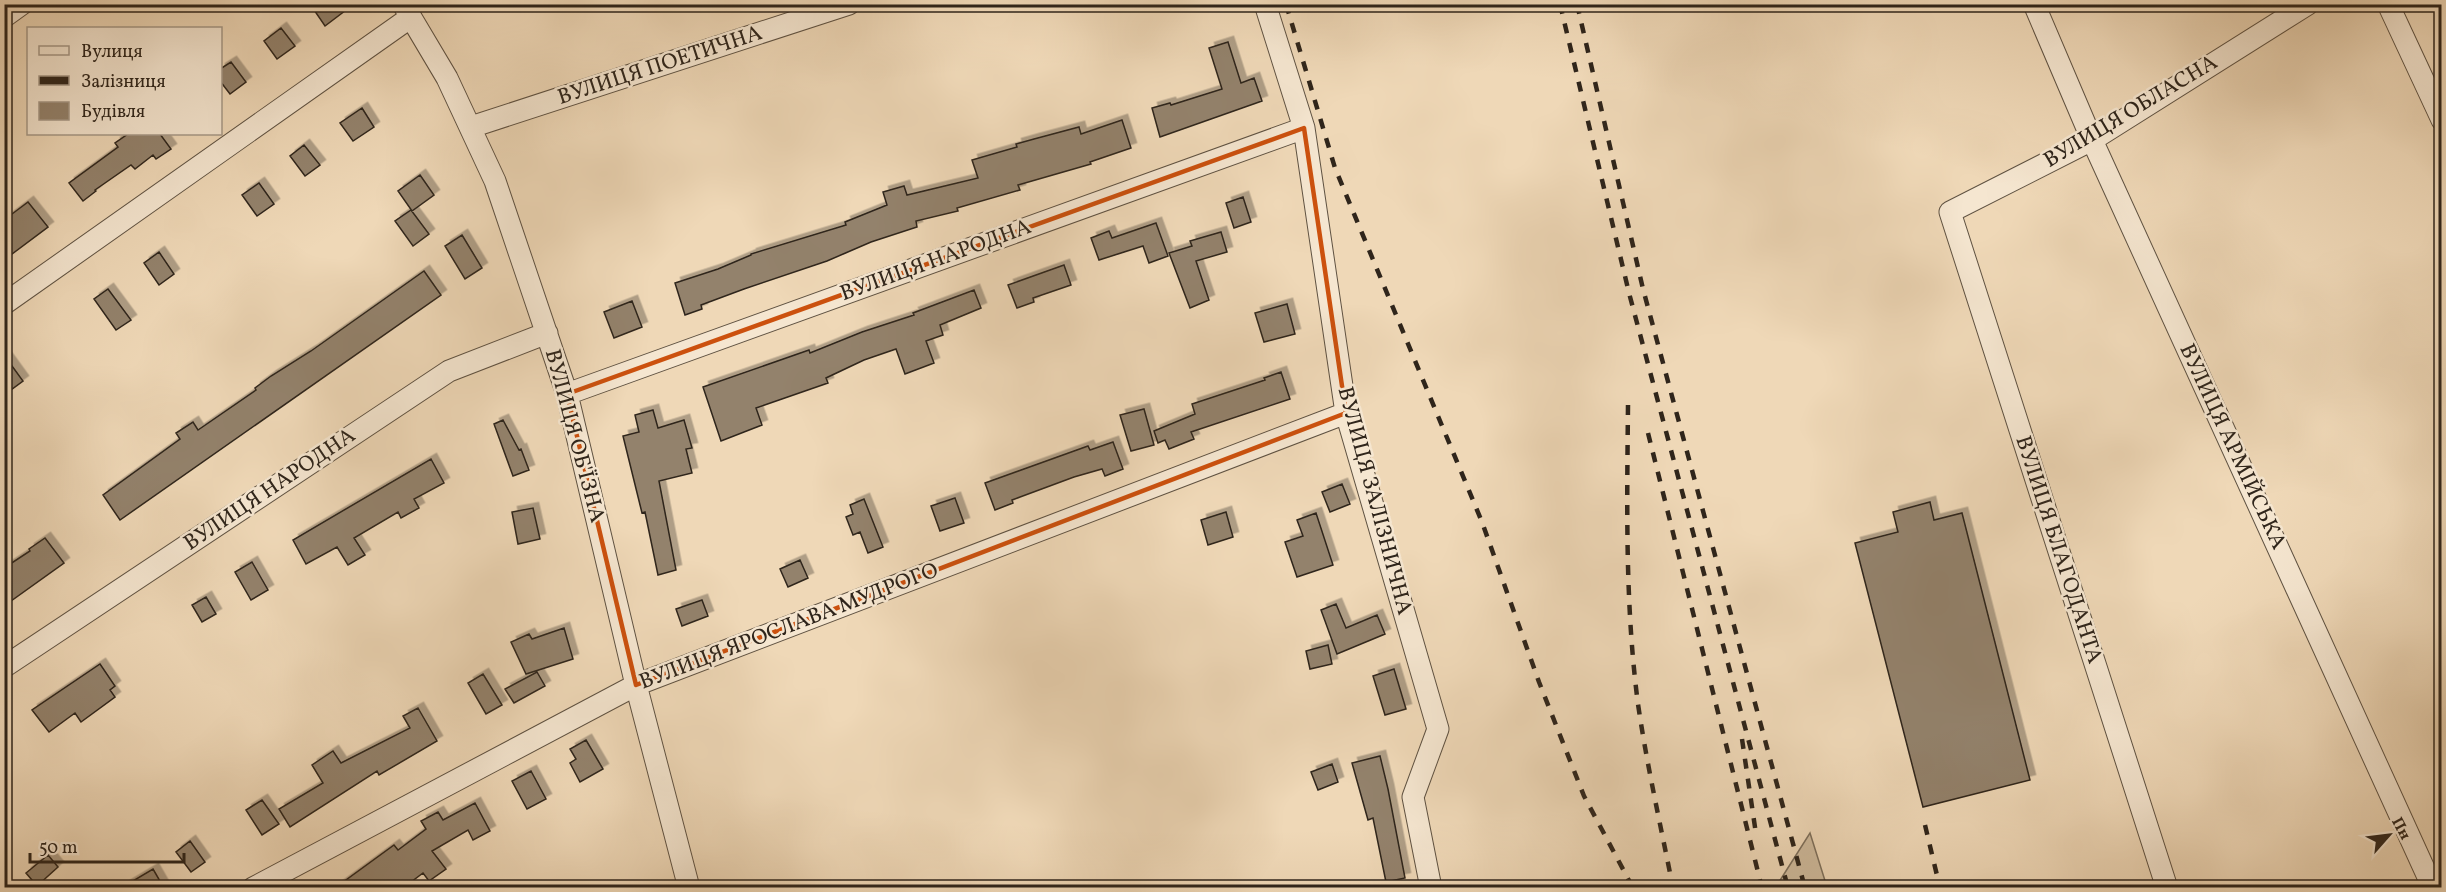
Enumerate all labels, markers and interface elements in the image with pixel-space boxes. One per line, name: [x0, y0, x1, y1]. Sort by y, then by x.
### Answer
street label: ВУЛИЦЯ ПОЕТИЧНА: [554, 18, 766, 114]
legend: [27, 27, 222, 135]
text: Вулиця: [81, 40, 143, 65]
street label: ВУЛИЦЯ ОБЛАСНА: [2038, 48, 2224, 176]
text: Залізниця: [81, 70, 166, 95]
text: Будівля: [81, 100, 145, 125]
street label: ВУЛИЦЯ НАРОДНА: [836, 212, 1036, 310]
street label: ВУЛИЦЯ АРМІЙСЬКА: [2171, 339, 2293, 555]
street label: ВУЛИЦЯ ОБ'ЇЗНА: [536, 346, 612, 526]
street label: ВУЛИЦЯ ЗАЛІЗНИЧНА: [1329, 383, 1419, 619]
street label: ВУЛИЦЯ НАРОДНА: [178, 421, 362, 559]
street label: ВУЛИЦЯ БЛАГОДАНТА: [2006, 432, 2110, 668]
street label: ВУЛИЦЯ ЯРОСЛАВА МУДРОГО: [635, 556, 943, 698]
north arrow: [2359, 805, 2419, 865]
text: Пн: [2385, 814, 2416, 844]
scale bar: [30, 826, 184, 864]
text: 50 m: [39, 836, 78, 861]

